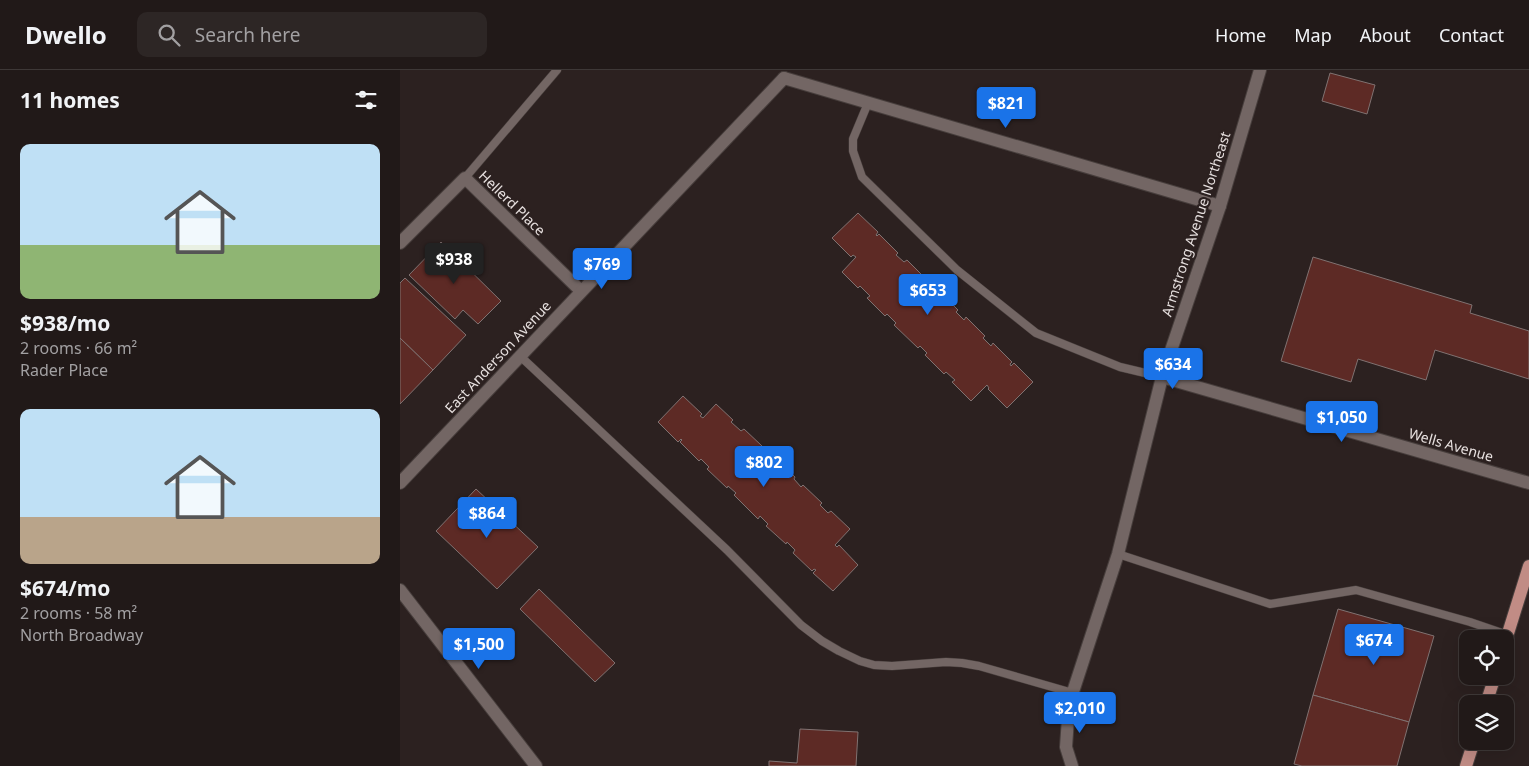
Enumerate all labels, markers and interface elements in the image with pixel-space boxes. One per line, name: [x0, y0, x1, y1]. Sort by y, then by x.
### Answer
search box: [137, 12, 487, 57]
text: Dwello: [25, 18, 107, 51]
icon: search: [155, 21, 183, 49]
text: Search here: [195, 22, 300, 48]
text: Home: [1215, 23, 1266, 47]
text: Map: [1294, 23, 1332, 47]
text: About: [1360, 23, 1411, 47]
text: Contact: [1439, 23, 1504, 47]
text: 11 homes: [20, 86, 120, 114]
icon: filters: [352, 86, 380, 114]
pin: $821: [976, 87, 1036, 129]
text: $821: [988, 92, 1024, 114]
street label: Armstrong Avenue Northeast: [1157, 129, 1234, 319]
street label: Hellerd Place: [475, 166, 550, 239]
icon: home: [155, 177, 245, 267]
pin: $938: [424, 242, 484, 285]
text: $938: [436, 248, 472, 270]
pin: $769: [572, 248, 632, 290]
text: $769: [584, 253, 620, 275]
pin: $653: [898, 274, 958, 316]
text: $653: [910, 279, 946, 301]
street label: East Anderson Avenue: [440, 296, 555, 417]
text: $938/mo: [20, 309, 110, 337]
text: 2 rooms · 66 m²: [20, 337, 137, 359]
pin: $634: [1143, 348, 1203, 390]
text: $634: [1155, 353, 1191, 375]
text: Rader Place: [20, 359, 108, 381]
pin: $1,050: [1301, 400, 1383, 443]
text: $1,050: [1317, 406, 1367, 428]
street label: Wells Avenue: [1407, 423, 1496, 466]
icon: home: [155, 442, 245, 532]
pin: $802: [734, 446, 794, 488]
text: $802: [746, 451, 782, 473]
pin: $864: [457, 496, 517, 539]
text: $864: [469, 502, 505, 524]
text: $674/mo: [20, 574, 110, 602]
text: 2 rooms · 58 m²: [20, 602, 137, 624]
text: North Broadway: [20, 624, 143, 646]
pin: $674: [1344, 624, 1404, 666]
pin: $1,500: [438, 628, 520, 670]
text: $674: [1356, 629, 1392, 651]
map controls: [1459, 630, 1514, 750]
button: locate: [1459, 630, 1514, 685]
text: $1,500: [454, 633, 504, 655]
pin: $2,010: [1039, 692, 1121, 734]
button: layers: [1459, 695, 1514, 750]
text: $2,010: [1055, 697, 1105, 719]

